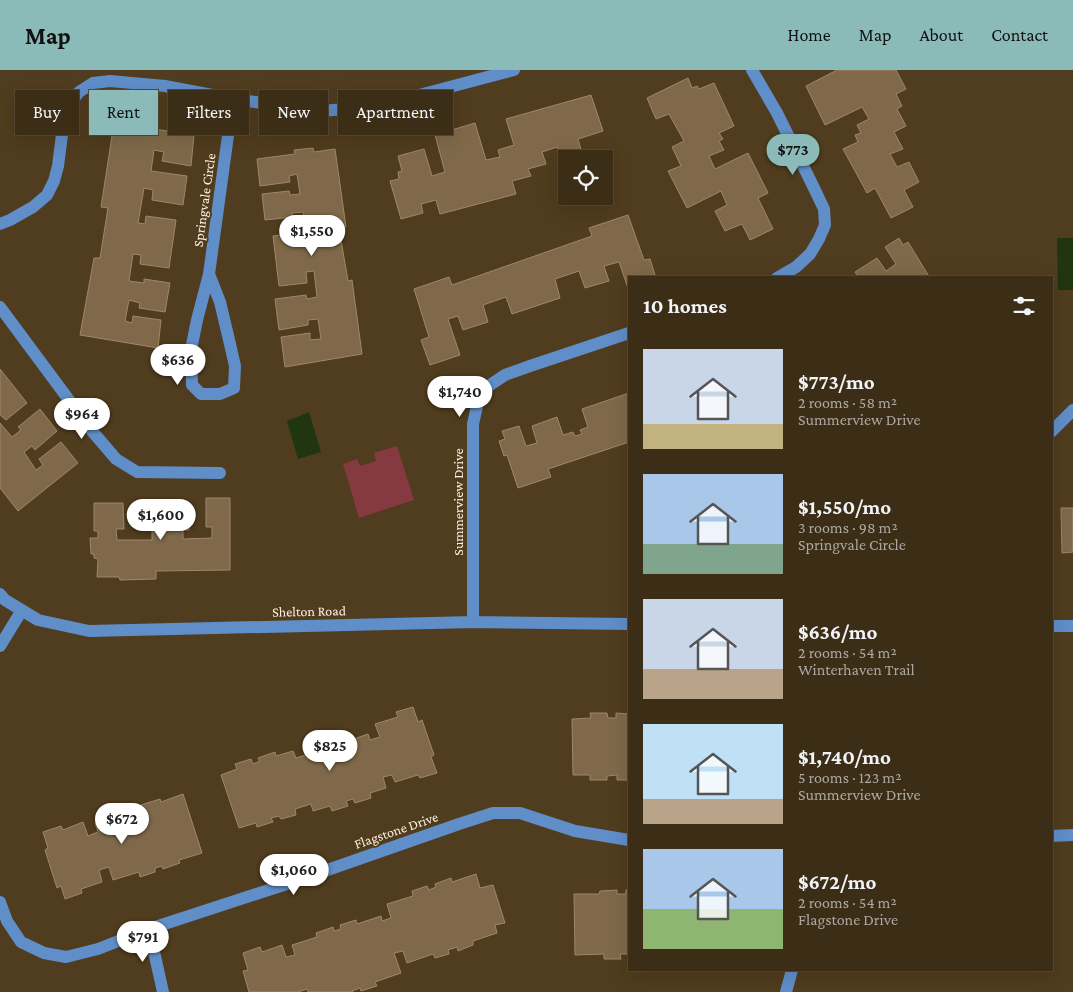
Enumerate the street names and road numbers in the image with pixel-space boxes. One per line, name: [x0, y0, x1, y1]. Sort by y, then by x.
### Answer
street label: Springvale Circle: [190, 152, 218, 248]
street label: Summerview Drive: [450, 448, 466, 556]
street label: Shelton Road: [272, 602, 347, 620]
street label: Flagstone Drive: [352, 808, 440, 852]

